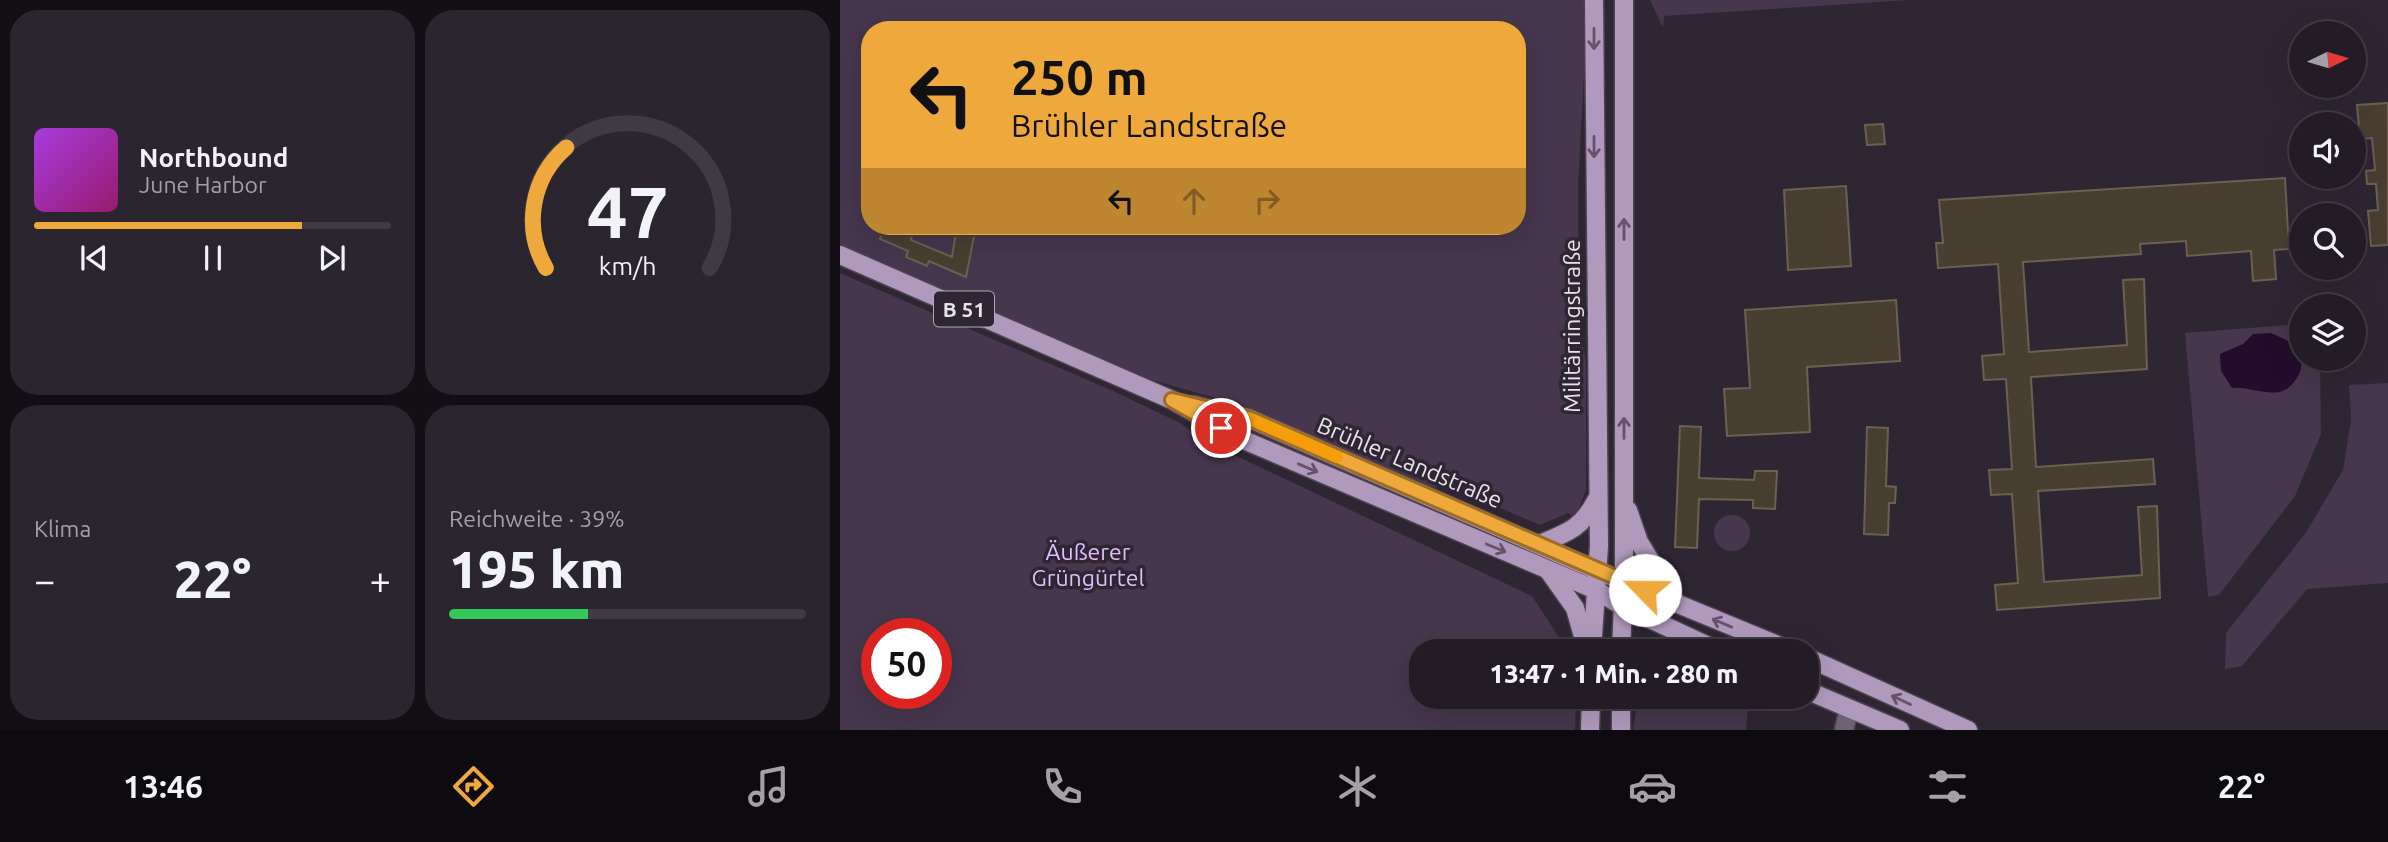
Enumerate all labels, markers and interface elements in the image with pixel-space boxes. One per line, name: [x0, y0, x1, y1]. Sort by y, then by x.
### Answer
north arrow: [2289, 21, 2366, 98]
map controls: [2289, 21, 2366, 371]
one-way arrow: [1587, 28, 1601, 51]
icon: left: [896, 49, 987, 140]
text: 250 m: [1011, 49, 1148, 104]
text: Brühler Landstraße: [1011, 107, 1287, 143]
button: sound: [2289, 112, 2366, 189]
one-way arrow: [1587, 135, 1601, 158]
text: Northbound: [139, 143, 288, 172]
text: 47: [586, 171, 669, 253]
text: June Harbor: [139, 172, 267, 197]
icon: left: [1102, 182, 1140, 220]
icon: ahead: [1175, 182, 1213, 220]
icon: right: [1248, 182, 1286, 220]
button: search: [2289, 203, 2366, 280]
one-way arrow: [1617, 217, 1631, 240]
icon: previous: [75, 239, 113, 277]
icon: pause: [194, 239, 232, 277]
icon: next: [313, 239, 351, 277]
street label: Militärringstraße: [1559, 239, 1584, 413]
text: km/h: [599, 252, 656, 280]
road number: B 51: [934, 292, 994, 326]
button: layers: [2289, 294, 2366, 371]
pin: [1191, 398, 1251, 458]
icon: arrive: [1202, 409, 1240, 447]
street label: Brühler Landstraße: [1314, 412, 1506, 512]
one-way arrow: [1617, 417, 1630, 440]
one-way arrow: [1297, 462, 1318, 475]
text: Reichweite · 39%: [449, 506, 625, 531]
text: Klima: [34, 516, 91, 541]
park label: Äußerer Grüngürtel: [1031, 539, 1145, 590]
text: 195 km: [449, 540, 624, 598]
one-way arrow: [1485, 543, 1506, 556]
text: 22°: [174, 550, 251, 608]
position arrow: [1608, 553, 1682, 627]
text: −: [34, 559, 55, 601]
text: +: [370, 559, 391, 601]
one-way arrow: [1712, 616, 1734, 629]
speed limit sign: 50: [861, 618, 952, 709]
text: 13:47 · 1 Min. · 280 m: [1490, 659, 1738, 688]
one-way arrow: [1891, 693, 1912, 706]
icon: directions: [449, 762, 498, 811]
icon: music: [744, 762, 793, 811]
icon: phone: [1038, 762, 1087, 811]
icon: climate: [1333, 762, 1382, 811]
icon: car: [1628, 762, 1677, 811]
icon: filters: [1923, 762, 1972, 811]
text: 13:46: [123, 768, 203, 804]
text: 22°: [2218, 768, 2265, 804]

